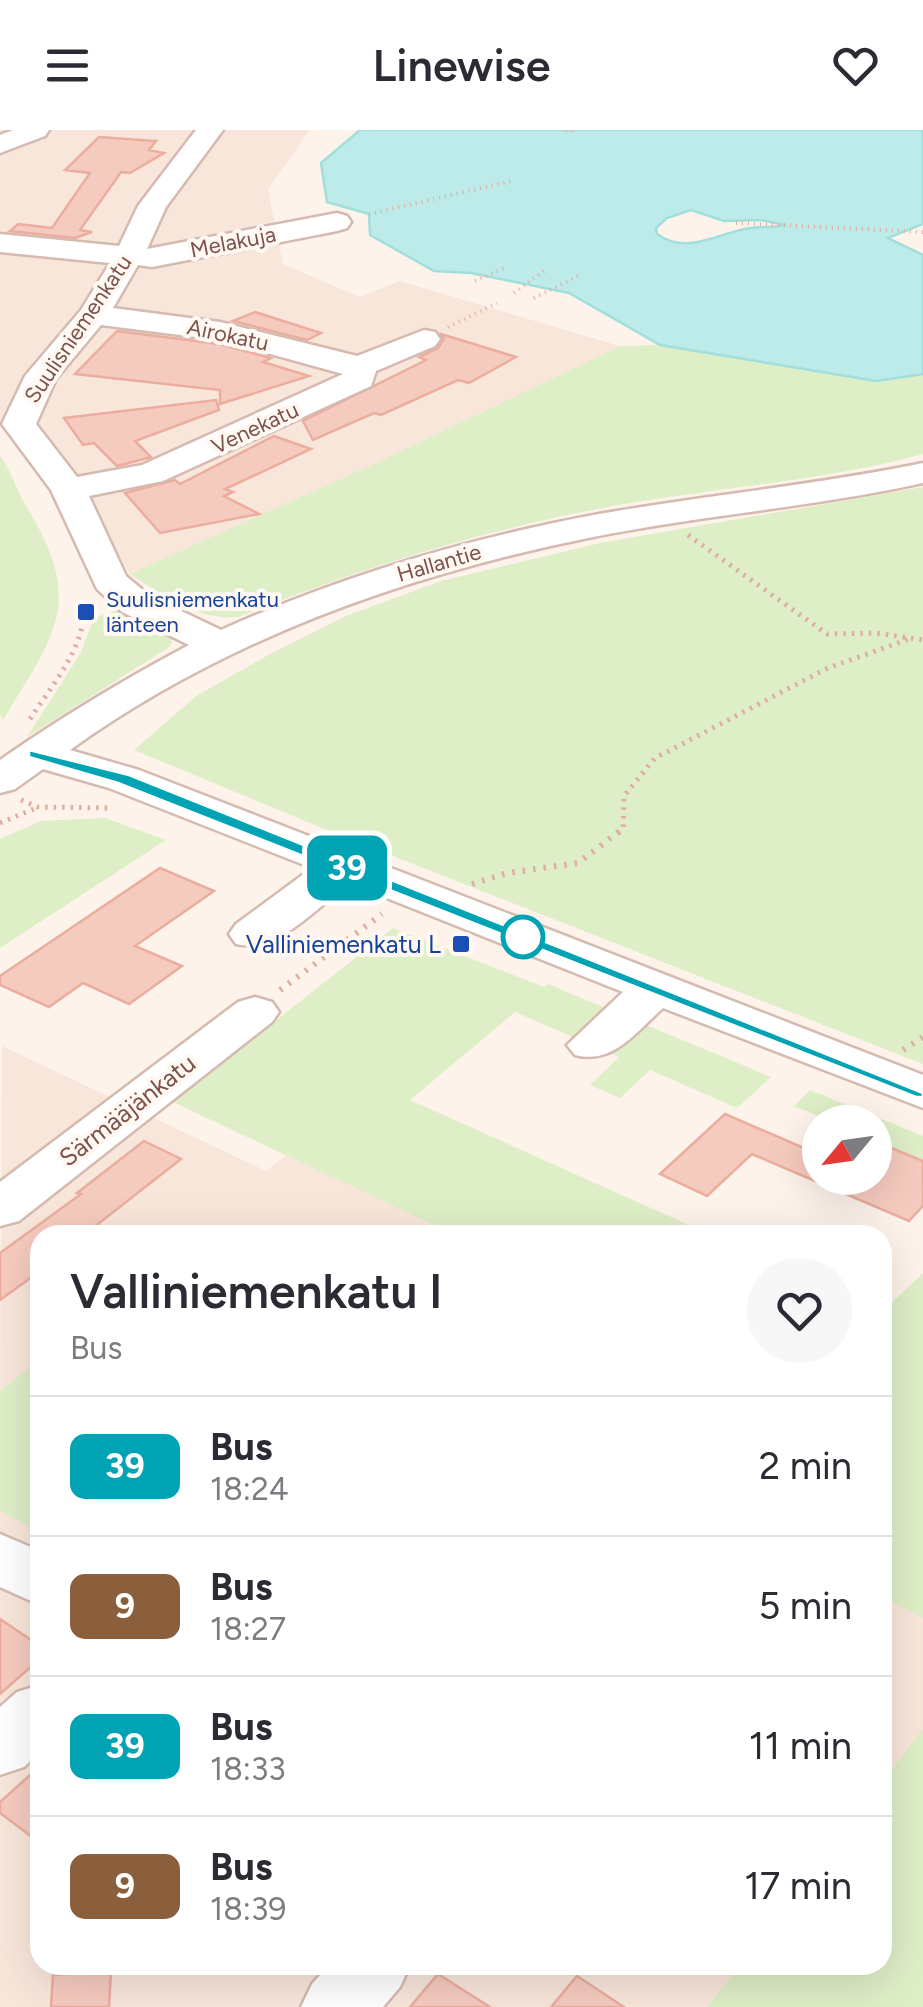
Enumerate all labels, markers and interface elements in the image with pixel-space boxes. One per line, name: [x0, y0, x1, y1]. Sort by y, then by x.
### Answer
icon: menu: [40, 38, 95, 93]
text: Linewise: [372, 38, 551, 92]
icon: heart: [828, 38, 883, 93]
street label: Melakuja: [188, 220, 278, 264]
street label: Suulisniemenkatu: [18, 250, 138, 408]
street label: Airokatu: [185, 313, 271, 357]
street label: Venekatu: [207, 396, 303, 460]
street label: Hallantie: [394, 538, 484, 588]
place label: Suulisniemenkatu länteen: [106, 586, 279, 638]
marker: Suulisniemenkatu länteen: [75, 601, 97, 623]
line badge: 39: [302, 836, 392, 900]
text: 39: [327, 847, 367, 889]
unlabelled marker: [502, 916, 544, 958]
place label: Valliniemenkatu L: [246, 929, 441, 959]
marker: Valliniemenkatu L: [450, 933, 472, 955]
street label: Särmääjänkatu: [53, 1047, 201, 1173]
north arrow: [802, 1105, 892, 1195]
map controls: [802, 1105, 892, 1195]
button: heart: [747, 1258, 852, 1363]
text: Valliniemenkatu I: [70, 1262, 443, 1320]
text: Bus: [70, 1329, 122, 1367]
text: Bus: [210, 1424, 273, 1470]
text: 2 min: [759, 1443, 852, 1489]
text: 39: [105, 1445, 145, 1487]
text: 18:24: [210, 1470, 289, 1508]
text: Bus: [210, 1564, 273, 1610]
text: 5 min: [758, 1583, 852, 1629]
text: 9: [115, 1585, 135, 1627]
text: 18:27: [210, 1610, 286, 1648]
text: Bus: [210, 1704, 273, 1750]
text: 11 min: [749, 1723, 852, 1769]
text: 39: [105, 1725, 145, 1767]
text: 18:33: [210, 1750, 286, 1788]
text: Bus: [210, 1844, 273, 1890]
text: 17 min: [744, 1863, 852, 1909]
text: 9: [115, 1865, 135, 1907]
text: 18:39: [210, 1890, 286, 1928]

